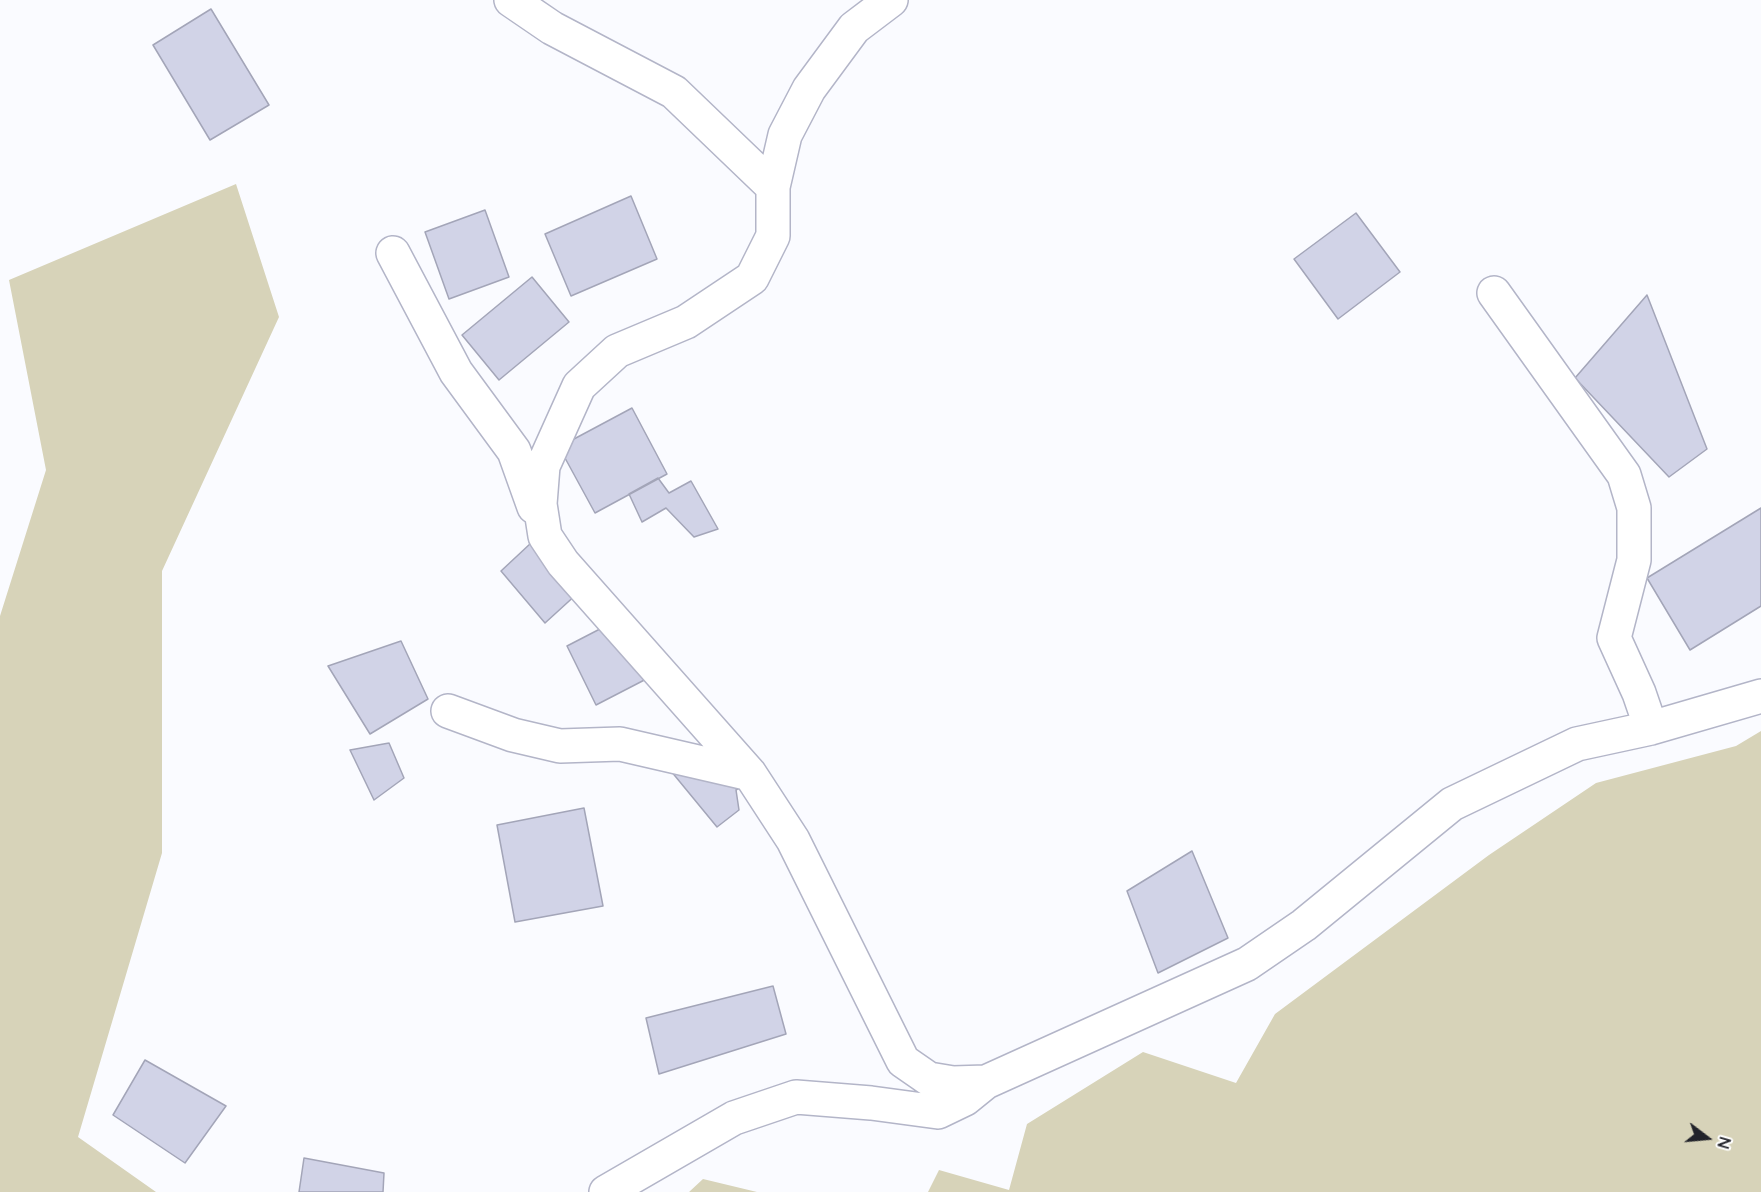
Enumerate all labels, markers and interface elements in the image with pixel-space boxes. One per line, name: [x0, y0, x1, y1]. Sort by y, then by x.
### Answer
north arrow: [1677, 1108, 1737, 1168]
text: N: [1713, 1135, 1736, 1151]

